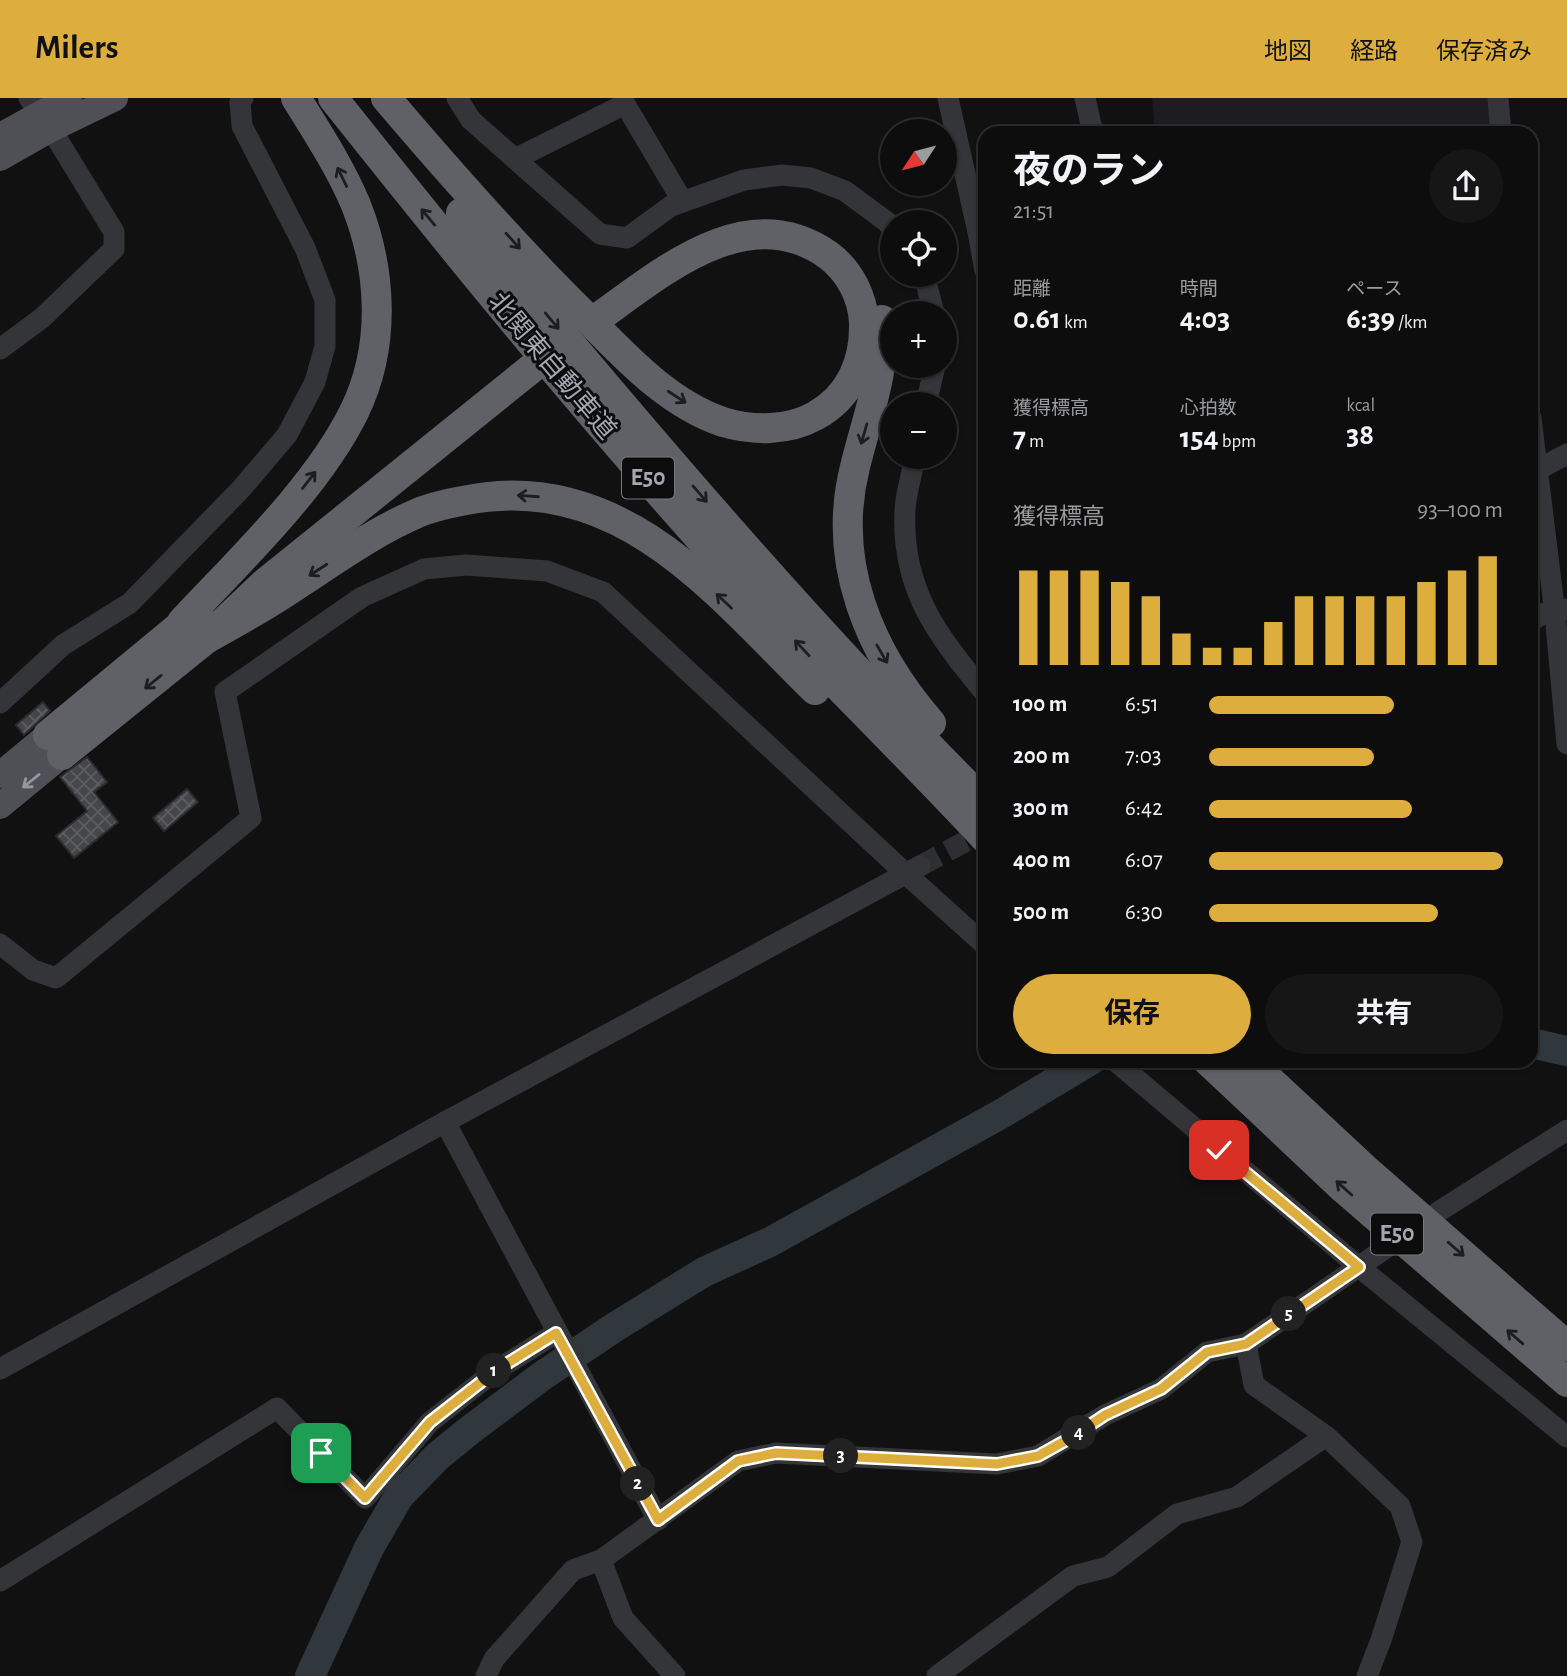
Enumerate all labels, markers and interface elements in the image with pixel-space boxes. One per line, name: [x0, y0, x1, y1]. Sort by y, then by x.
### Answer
text: Milers: [35, 32, 118, 65]
text: 地図: [1264, 40, 1312, 64]
text: 経路: [1350, 40, 1398, 64]
text: 保存済み: [1436, 40, 1532, 64]
north arrow: [880, 119, 957, 196]
map controls: [880, 119, 957, 469]
button: share: [1429, 149, 1503, 223]
text: 夜のラン: [1013, 153, 1165, 191]
one-way arrow: [335, 167, 349, 188]
text: 21:51: [1013, 200, 1054, 223]
one-way arrow: [420, 208, 436, 226]
button: locate: [880, 210, 957, 287]
one-way arrow: [504, 232, 521, 249]
text: 距離: [1013, 280, 1051, 299]
text: 時間: [1180, 280, 1218, 299]
text: ペース: [1346, 280, 1402, 299]
street label: 北関東自動車道: [484, 287, 622, 444]
button: +: [880, 301, 957, 378]
text: 0.61: [1013, 304, 1061, 334]
text: 4:03: [1180, 304, 1230, 334]
text: 6:39: [1346, 304, 1395, 334]
one-way arrow: [544, 312, 560, 330]
text: km: [1061, 313, 1088, 332]
text: /km: [1395, 313, 1428, 332]
one-way arrow: [667, 390, 686, 405]
button: −: [880, 392, 957, 469]
text: kcal: [1346, 396, 1375, 415]
text: 獲得標高: [1013, 399, 1089, 418]
text: 心拍数: [1180, 399, 1237, 418]
text: 38: [1346, 420, 1374, 450]
one-way arrow: [856, 423, 869, 445]
text: 7: [1013, 423, 1026, 453]
text: 154: [1180, 423, 1219, 453]
text: m: [1026, 432, 1044, 451]
text: bpm: [1219, 432, 1256, 451]
road number: E50: [622, 458, 674, 498]
one-way arrow: [302, 471, 317, 490]
one-way arrow: [692, 485, 708, 503]
one-way arrow: [518, 489, 540, 502]
text: 93–100 m: [1417, 499, 1503, 522]
text: 獲得標高: [1013, 506, 1105, 529]
one-way arrow: [309, 563, 329, 577]
one-way arrow: [716, 593, 733, 610]
one-way arrow: [793, 640, 810, 657]
one-way arrow: [875, 643, 889, 663]
one-way arrow: [145, 674, 163, 689]
text: 100 m: [1013, 693, 1067, 716]
text: 6:51: [1125, 693, 1159, 716]
text: 200 m: [1013, 745, 1070, 768]
text: 7:03: [1125, 745, 1161, 768]
one-way arrow: [22, 772, 40, 788]
text: 300 m: [1013, 797, 1069, 820]
text: 6:42: [1125, 797, 1163, 820]
text: 400 m: [1013, 849, 1071, 872]
text: 6:07: [1125, 849, 1163, 872]
text: 500 m: [1013, 901, 1069, 924]
text: 6:30: [1125, 901, 1163, 924]
button: 保存: [1013, 974, 1251, 1054]
button: 共有: [1265, 974, 1503, 1054]
pin: [1189, 1120, 1249, 1180]
icon: check: [1200, 1131, 1238, 1169]
one-way arrow: [1336, 1179, 1353, 1196]
road number: E50: [1371, 1214, 1423, 1254]
one-way arrow: [1447, 1241, 1465, 1257]
pin: 5: [1272, 1296, 1306, 1332]
text: 5: [1284, 1304, 1293, 1323]
one-way arrow: [1507, 1329, 1525, 1345]
pin: 1: [476, 1354, 512, 1388]
text: 1: [490, 1361, 497, 1380]
pin: 4: [1062, 1416, 1096, 1450]
pin: [291, 1423, 351, 1483]
text: 4: [1074, 1423, 1083, 1442]
icon: arrive: [302, 1434, 340, 1472]
pin: 3: [824, 1438, 858, 1474]
text: 3: [836, 1446, 845, 1465]
pin: 2: [620, 1466, 656, 1502]
text: 2: [633, 1474, 642, 1493]

